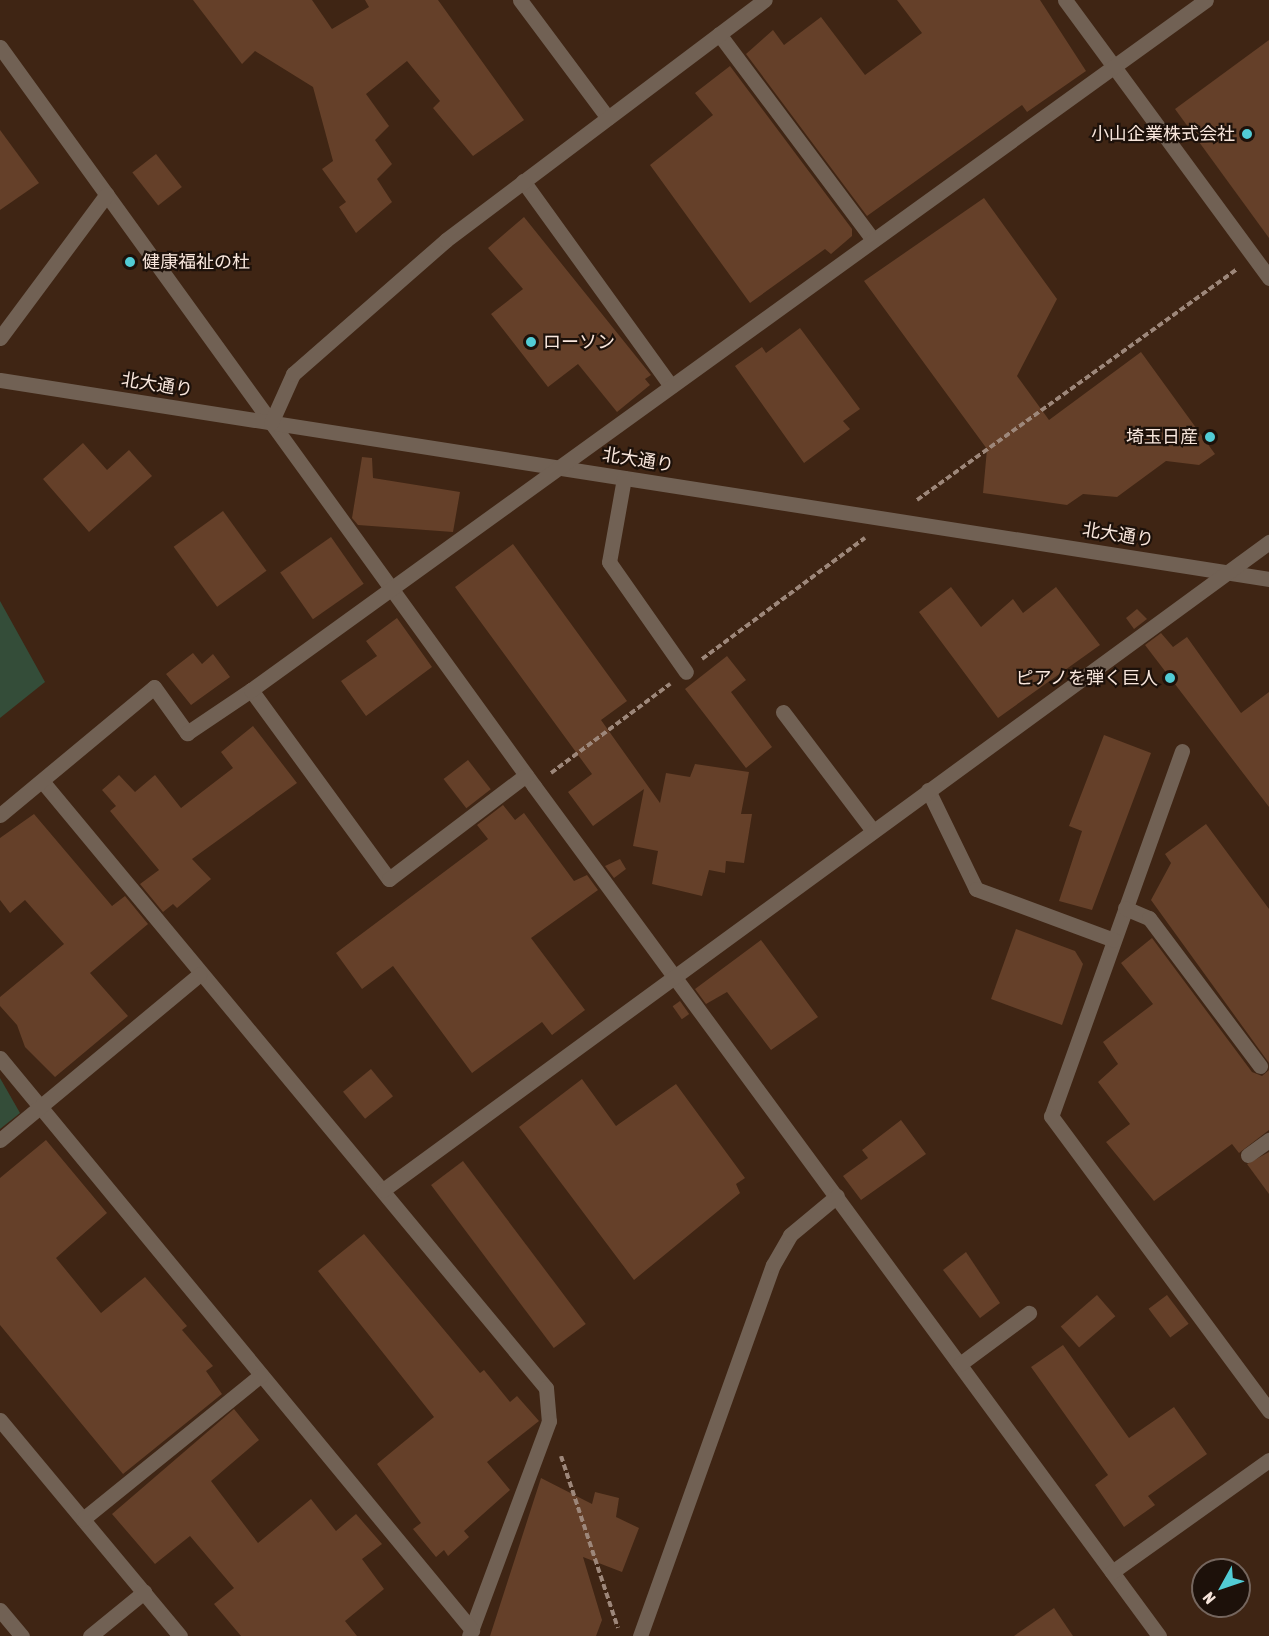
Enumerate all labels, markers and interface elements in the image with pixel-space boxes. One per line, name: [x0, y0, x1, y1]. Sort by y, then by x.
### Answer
place label: 小山企業株式会社: [1091, 123, 1235, 145]
marker: 小山企業株式会社: [1240, 127, 1254, 141]
place label: 健康福祉の杜: [142, 251, 250, 273]
marker: 健康福祉の杜: [123, 255, 137, 269]
place label: ローソン: [543, 331, 615, 353]
marker: ローソン: [524, 335, 538, 349]
street label: 北大通り: [120, 369, 194, 401]
place label: 埼玉日産: [1126, 426, 1198, 448]
marker: 埼玉日産: [1203, 430, 1217, 444]
street label: 北大通り: [601, 444, 675, 476]
street label: 北大通り: [1081, 519, 1155, 551]
place label: ピアノを弾く巨人: [1014, 667, 1158, 689]
marker: ピアノを弾く巨人: [1163, 671, 1177, 685]
north arrow: [1191, 1558, 1251, 1618]
text: N: [1199, 1589, 1219, 1608]

